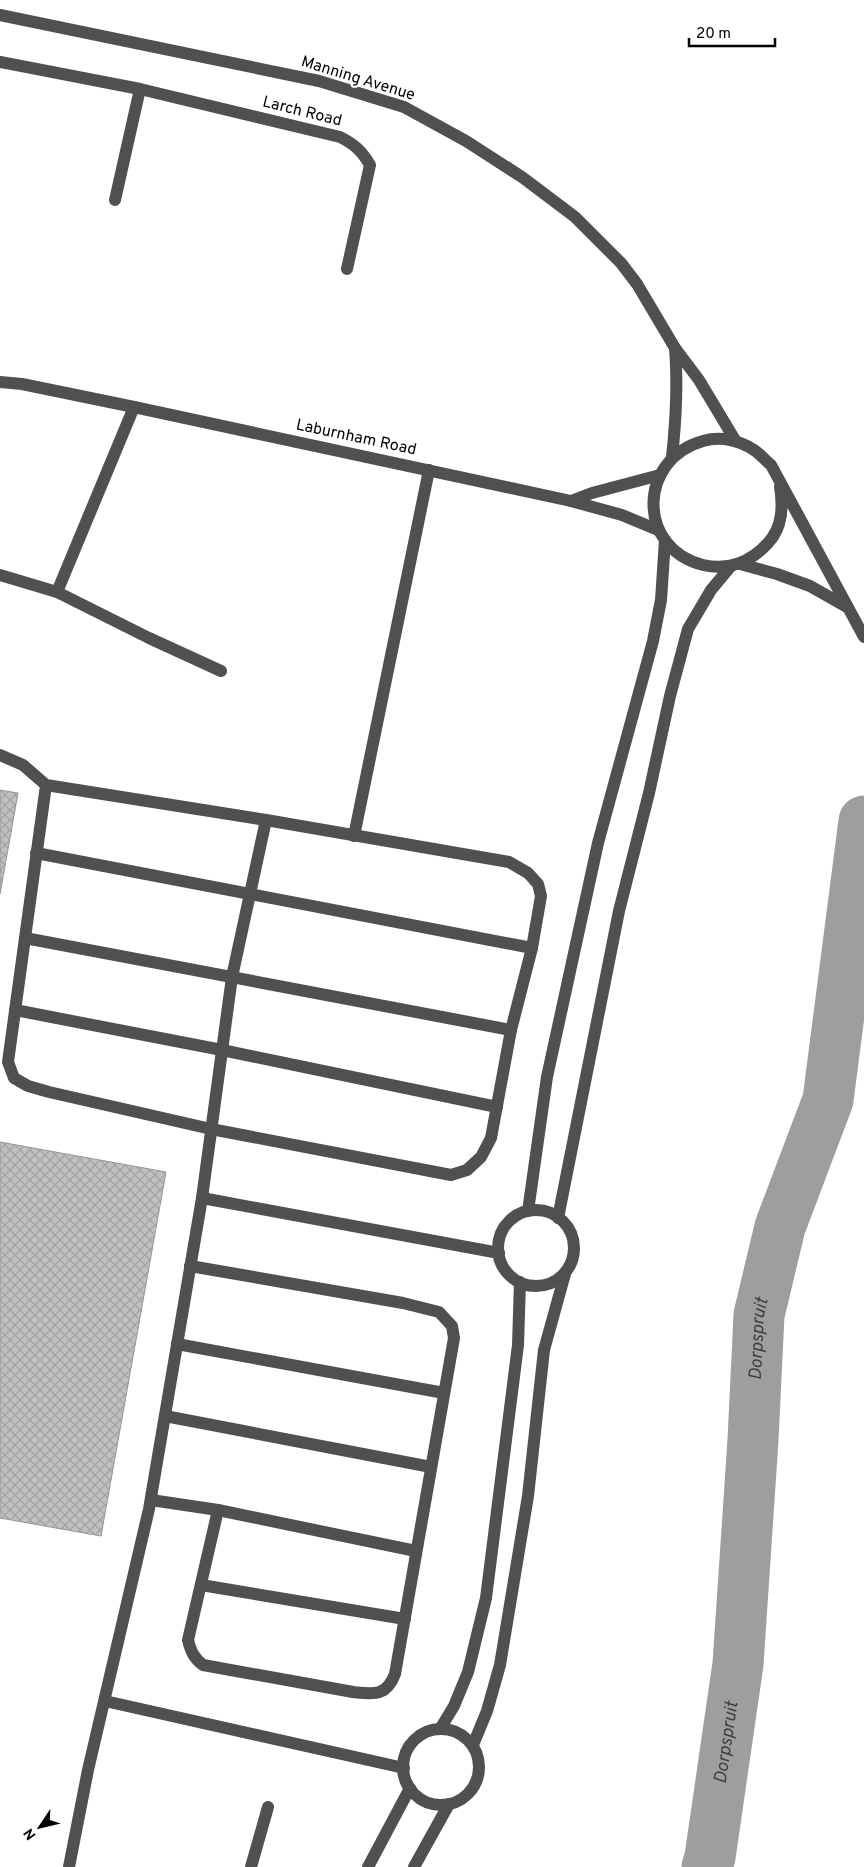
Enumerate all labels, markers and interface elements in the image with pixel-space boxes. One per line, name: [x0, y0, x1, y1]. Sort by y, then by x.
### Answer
scale bar: [689, 15, 775, 47]
text: 20 m: [696, 25, 731, 44]
street label: Manning Avenue: [299, 52, 417, 106]
street label: Larch Road: [260, 92, 344, 132]
street label: Laburnham Road: [294, 415, 418, 461]
water label: Dorpspruit: [744, 1294, 775, 1381]
water label: Dorpspruit: [709, 1698, 744, 1785]
north arrow: [15, 1802, 65, 1852]
text: N: [21, 1825, 40, 1843]

